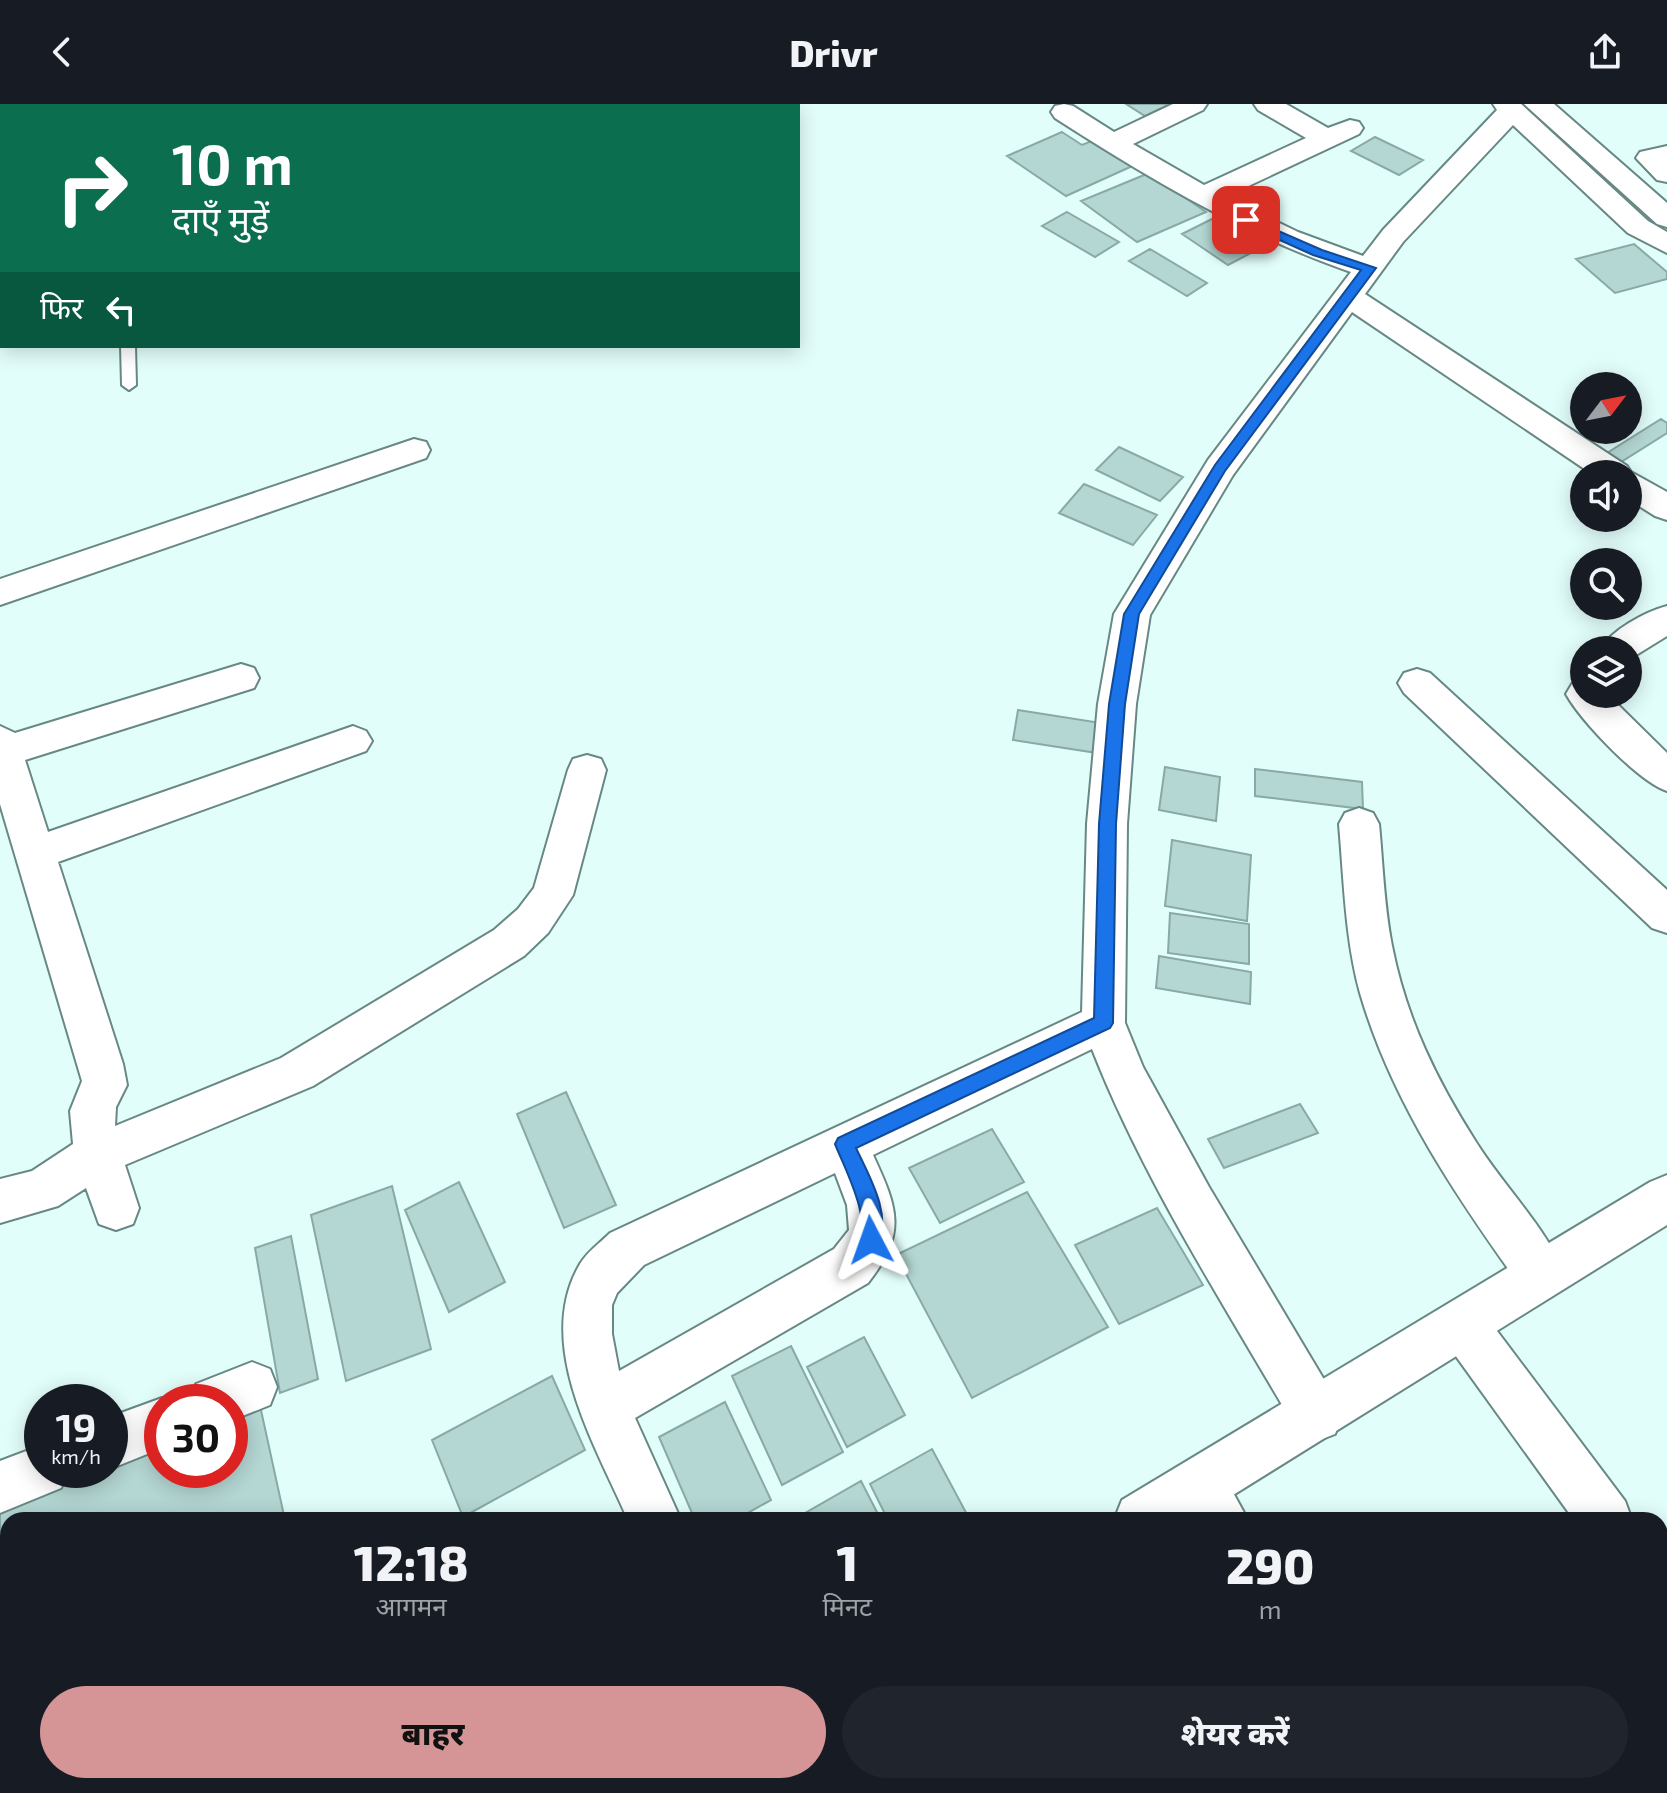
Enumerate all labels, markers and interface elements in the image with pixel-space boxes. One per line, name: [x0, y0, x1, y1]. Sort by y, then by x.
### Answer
icon: back: [40, 30, 84, 74]
icon: share: [1583, 30, 1627, 74]
text: Drivr: [789, 31, 878, 74]
text: 10 m: [172, 129, 293, 196]
icon: right: [40, 136, 144, 240]
pin: [1212, 186, 1280, 254]
text: दाएँ मुड़ें: [172, 197, 269, 240]
icon: arrive: [1224, 198, 1268, 242]
icon: left: [99, 288, 143, 332]
text: फिर: [40, 289, 83, 325]
north arrow: [1570, 372, 1642, 444]
map controls: [1570, 372, 1642, 708]
button: sound: [1570, 460, 1642, 532]
button: search: [1570, 548, 1642, 620]
button: layers: [1570, 636, 1642, 708]
position arrow: [829, 1198, 913, 1282]
speed limit sign: 30: [144, 1384, 248, 1488]
text: 19: [56, 1402, 96, 1450]
text: km/h: [51, 1444, 101, 1468]
text: 12:18: [354, 1533, 469, 1591]
text: 1: [836, 1533, 858, 1591]
text: 290: [1226, 1536, 1314, 1594]
text: आगमन: [376, 1590, 447, 1621]
text: मिनट: [822, 1590, 872, 1621]
text: m: [1259, 1593, 1281, 1624]
button: बाहर: [40, 1686, 826, 1778]
button: शेयर करें: [842, 1686, 1628, 1778]

